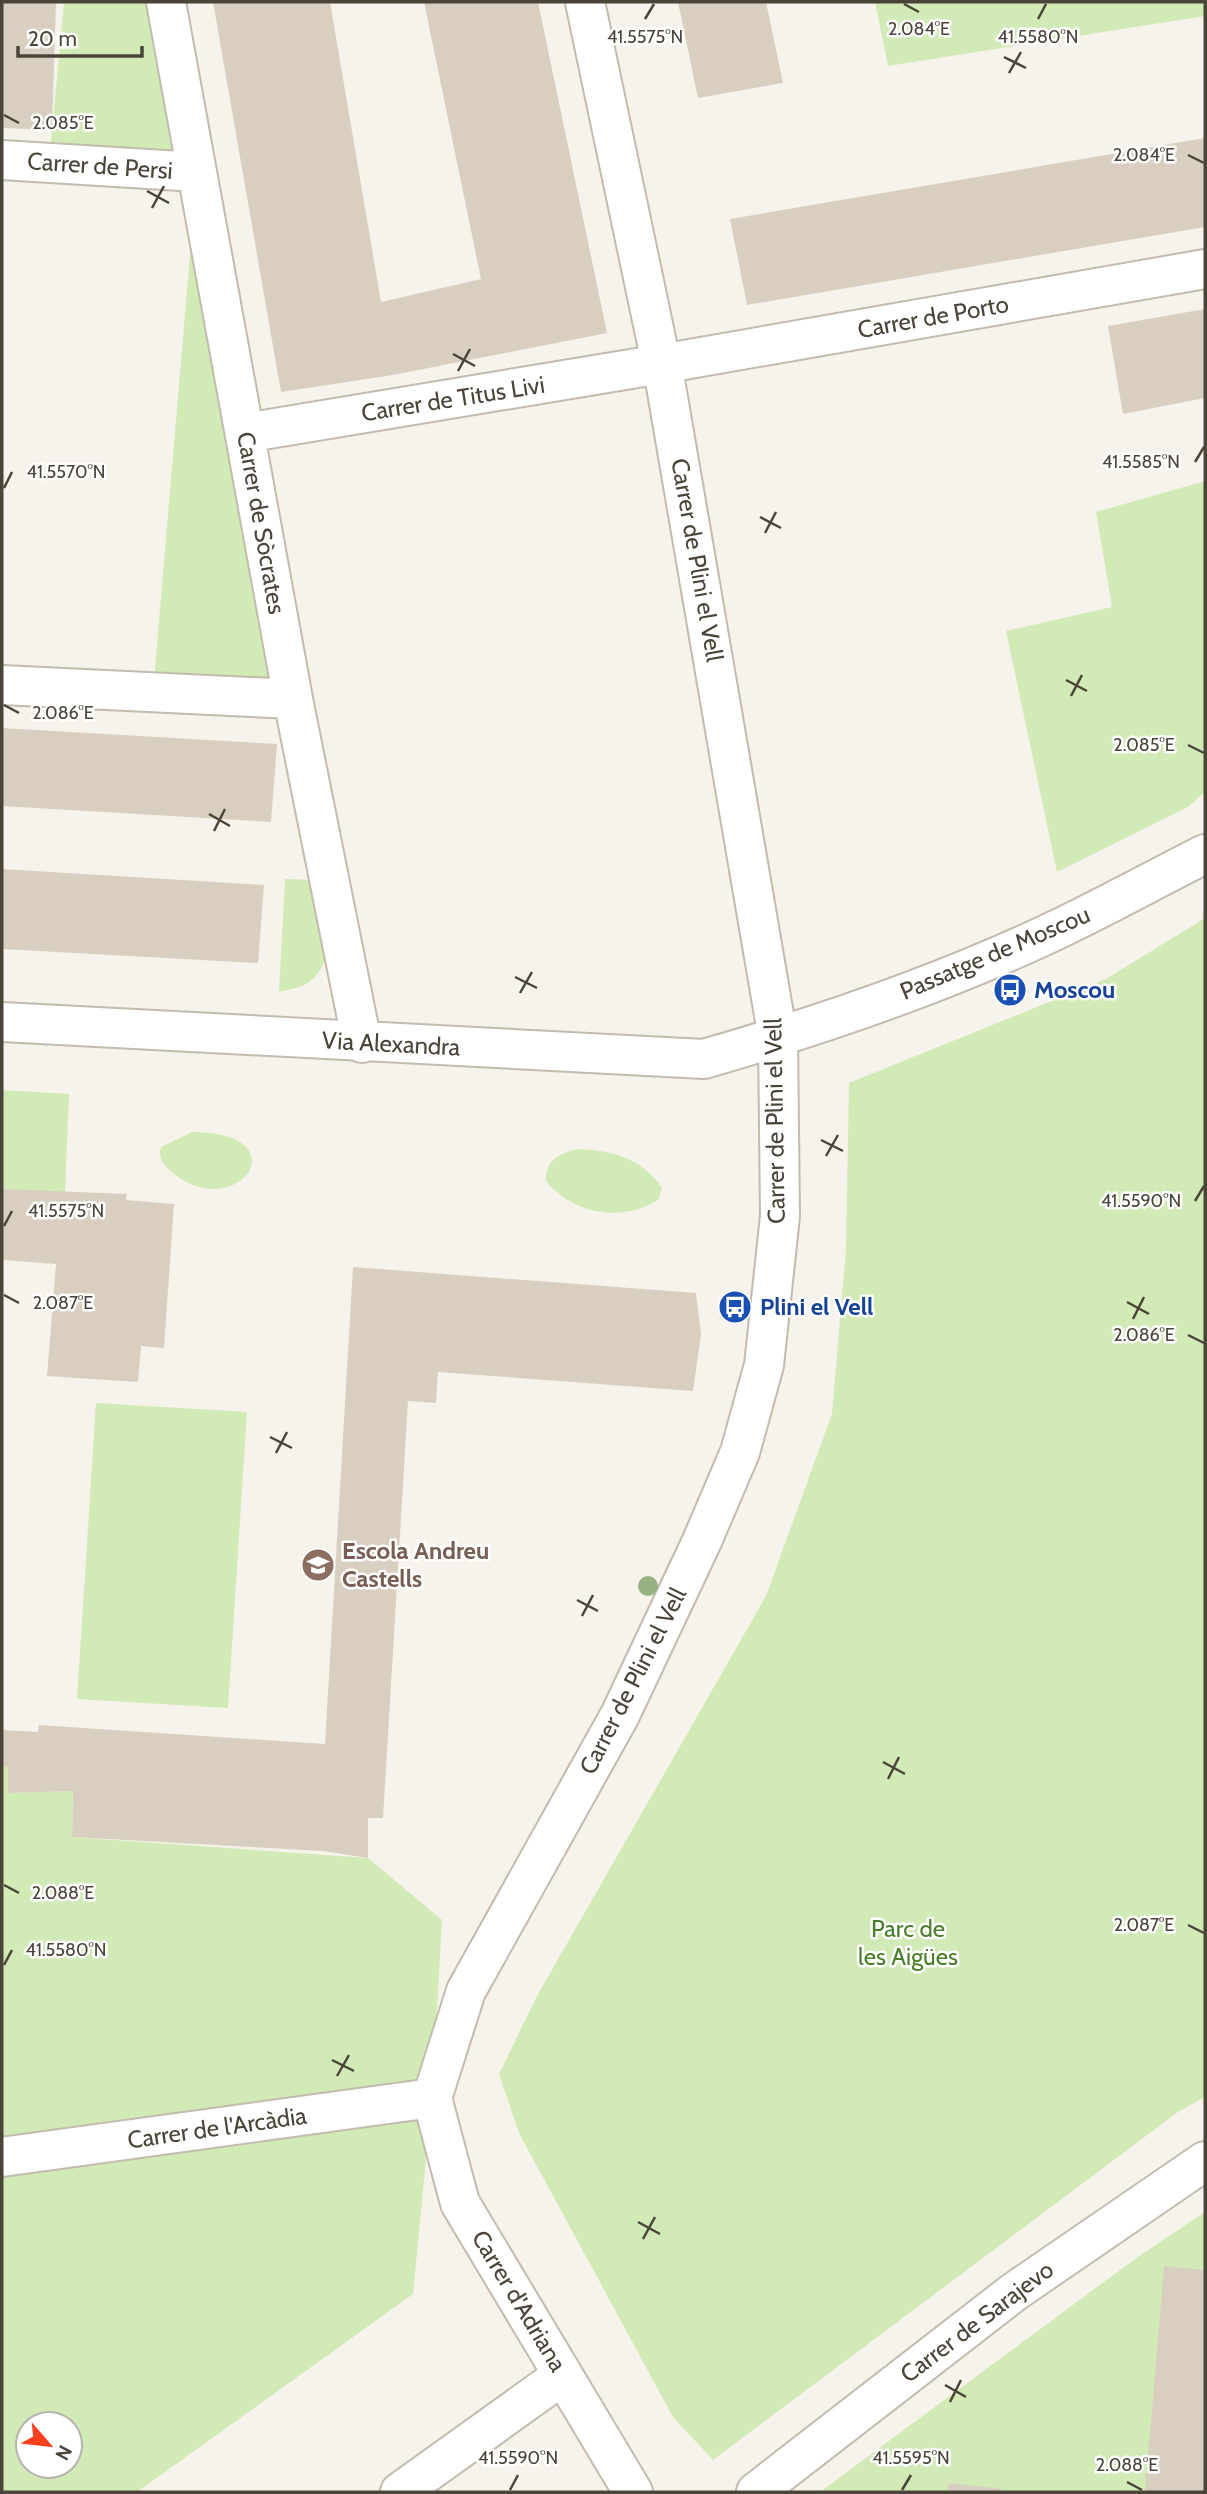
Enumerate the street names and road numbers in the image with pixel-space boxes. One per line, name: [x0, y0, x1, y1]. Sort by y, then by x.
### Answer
street label: Carrer de Persi: [26, 146, 174, 185]
street label: Carrer de Porto: [855, 289, 1011, 344]
street label: Carrer de Titus Livi: [359, 370, 547, 427]
street label: Carrer de Sòcrates: [231, 430, 292, 616]
street label: Carrer de Plini el Vell: [665, 456, 730, 664]
street label: Passatge de Moscou: [896, 900, 1094, 1006]
street label: Carrer de Plini el Vell: [758, 1017, 791, 1224]
street label: Via Alexandra: [321, 1025, 461, 1062]
street label: Carrer de Plini el Vell: [573, 1582, 692, 1779]
street label: Carrer de l'Arcàdia: [126, 2101, 309, 2154]
street label: Carrer d'Adriana: [466, 2225, 573, 2377]
street label: Carrer de Sarajevo: [894, 2255, 1059, 2389]

